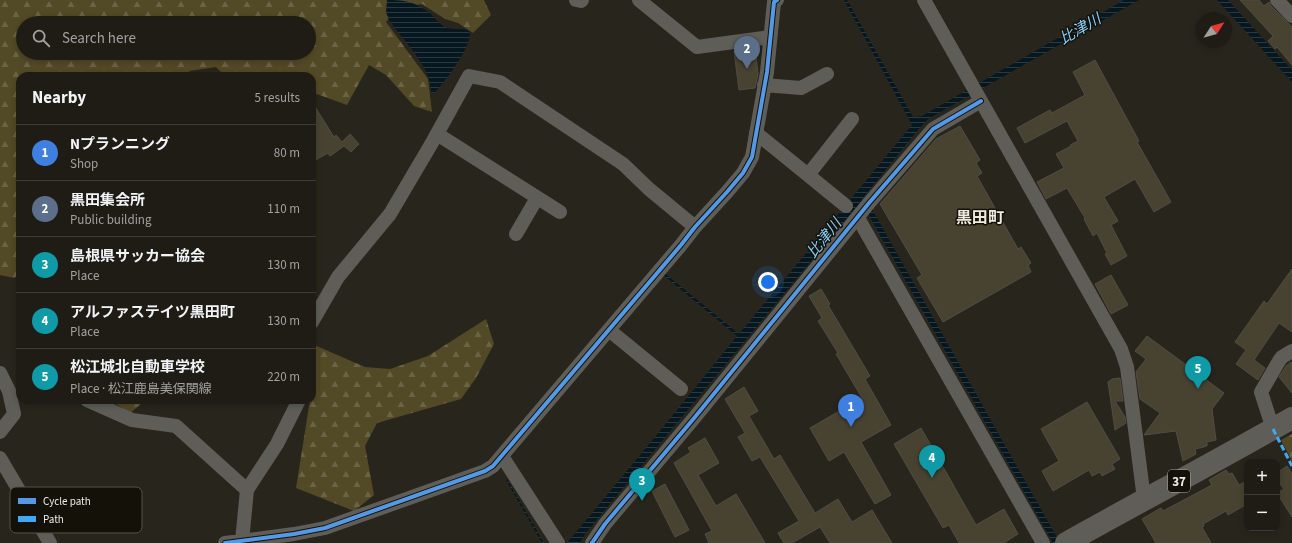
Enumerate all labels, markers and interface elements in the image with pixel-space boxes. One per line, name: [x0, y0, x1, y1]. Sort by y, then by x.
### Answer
water label: 比津川: [1056, 8, 1107, 50]
north arrow: [1196, 12, 1232, 48]
search box: [16, 16, 316, 60]
icon: search: [30, 27, 52, 49]
text: Search here: [62, 28, 136, 49]
pin: 2: [734, 36, 760, 69]
text: Nearby: [32, 86, 86, 110]
text: 5 results: [255, 89, 300, 107]
text: Nプランニング: [70, 134, 170, 155]
text: 1: [42, 144, 48, 162]
text: 80 m: [274, 144, 300, 162]
text: Shop: [70, 155, 98, 173]
text: 黒田集会所: [70, 190, 145, 211]
text: 2: [42, 200, 48, 218]
text: 110 m: [267, 200, 300, 218]
district label: 黒田町: [956, 207, 1004, 229]
text: Public building: [70, 211, 152, 229]
water label: 比津川: [802, 213, 848, 262]
text: 島根県サッカー協会: [70, 246, 205, 267]
text: 3: [42, 256, 48, 274]
text: 130 m: [267, 256, 300, 274]
text: Place: [70, 267, 99, 285]
your location: [758, 272, 778, 292]
text: アルファステイツ黒田町: [70, 302, 235, 323]
text: 4: [42, 312, 48, 330]
text: 130 m: [267, 312, 300, 330]
text: Place: [70, 323, 99, 341]
pin: 5: [1185, 356, 1211, 389]
text: 松江城北自動車学校: [70, 357, 205, 378]
text: 5: [42, 368, 48, 386]
text: 220 m: [267, 368, 300, 386]
text: Place · 松江鹿島美保関線: [70, 380, 212, 398]
pin: 1: [838, 394, 864, 427]
pin: 4: [919, 445, 945, 478]
map controls: [1244, 459, 1280, 531]
button: +: [1244, 459, 1280, 495]
pin: 3: [629, 468, 655, 501]
road number: 37: [1168, 470, 1190, 492]
legend: [10, 487, 142, 533]
text: Cycle path: [43, 494, 91, 509]
button: −: [1244, 495, 1280, 531]
text: Path: [43, 512, 64, 527]

